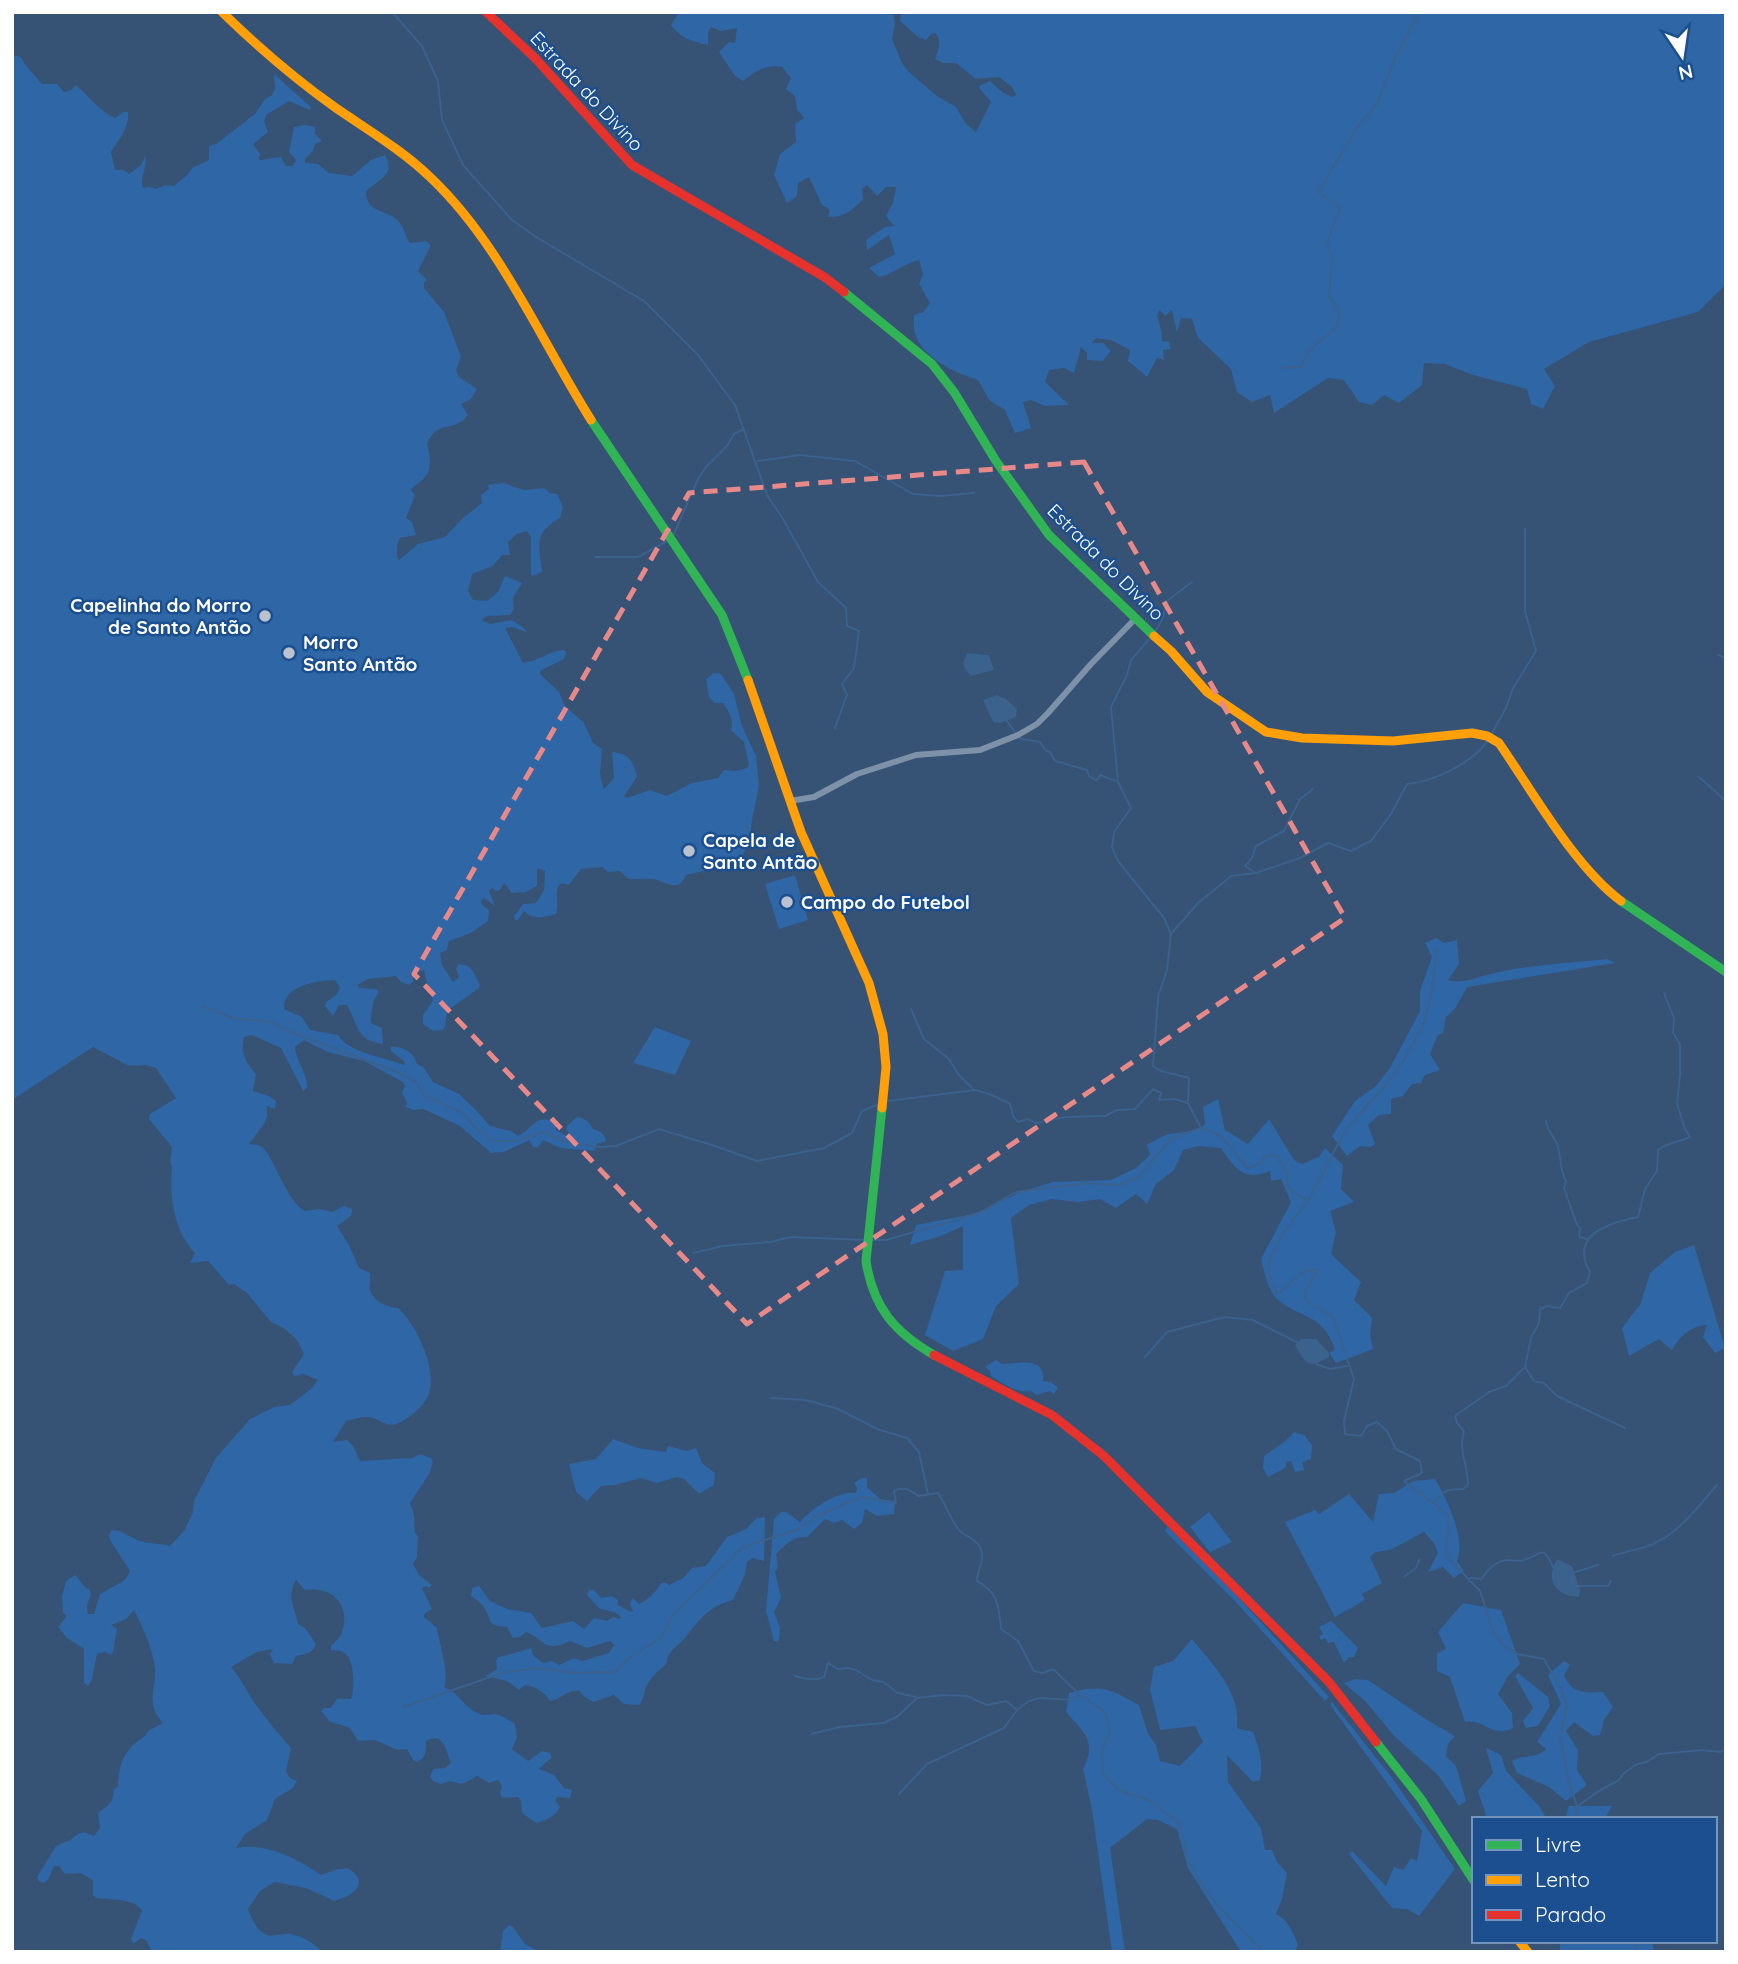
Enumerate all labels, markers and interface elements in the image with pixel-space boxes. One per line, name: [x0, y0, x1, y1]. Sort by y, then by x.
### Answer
north arrow: [1647, 21, 1717, 91]
street label: Estrada do Divino: [525, 26, 649, 156]
text: N: [1676, 59, 1695, 86]
street label: Estrada do Divino: [1043, 499, 1169, 625]
place label: Capelinha do Morro de Santo Antão: [70, 593, 251, 639]
marker: Capelinha do Morro de Santo Antão: [257, 608, 273, 624]
place label: Morro Santo Antão: [303, 630, 418, 676]
marker: Morro Santo Antão: [281, 645, 297, 661]
place label: Capela de Santo Antão: [703, 828, 818, 874]
marker: Capela de Santo Antão: [681, 843, 697, 859]
place label: Campo do Futebol: [801, 890, 970, 914]
marker: Campo do Futebol: [779, 894, 795, 910]
legend: [1472, 1817, 1717, 1943]
text: Livre: [1535, 1831, 1581, 1857]
text: Lento: [1535, 1866, 1590, 1892]
text: Parado: [1535, 1901, 1606, 1927]

